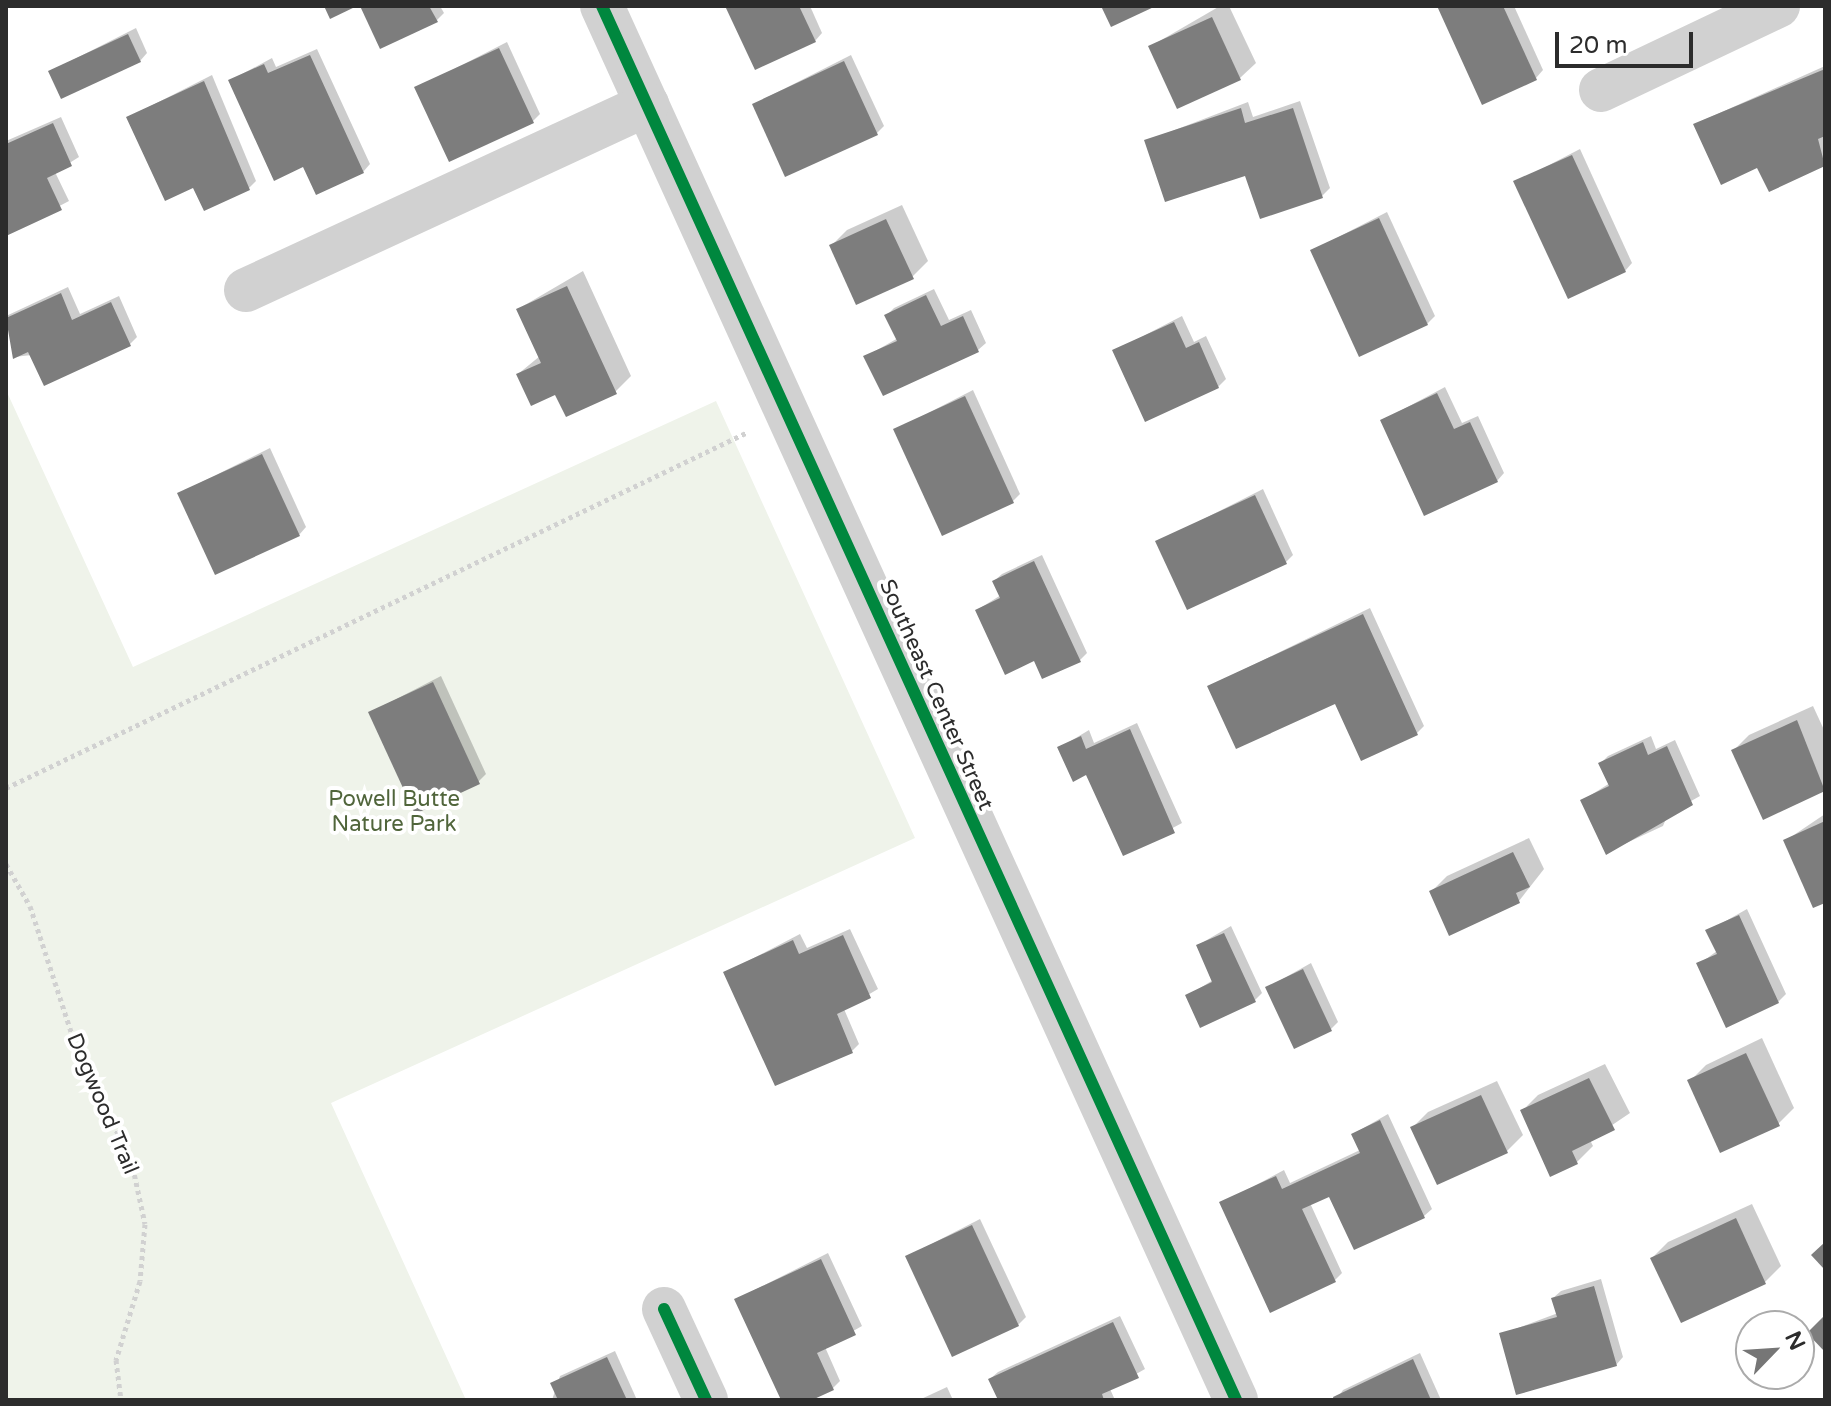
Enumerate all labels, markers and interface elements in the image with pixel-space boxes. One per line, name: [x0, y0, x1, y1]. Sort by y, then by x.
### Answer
scale bar: [1559, 16, 1697, 66]
text: 20 m: [1569, 31, 1627, 60]
street label: Southeast Center Street: [873, 576, 999, 814]
park label: Powell Butte Nature Park: [328, 786, 460, 838]
street label: Dogwood Trail: [60, 1029, 144, 1179]
north arrow: [1735, 1310, 1815, 1390]
text: N: [1779, 1327, 1810, 1354]

